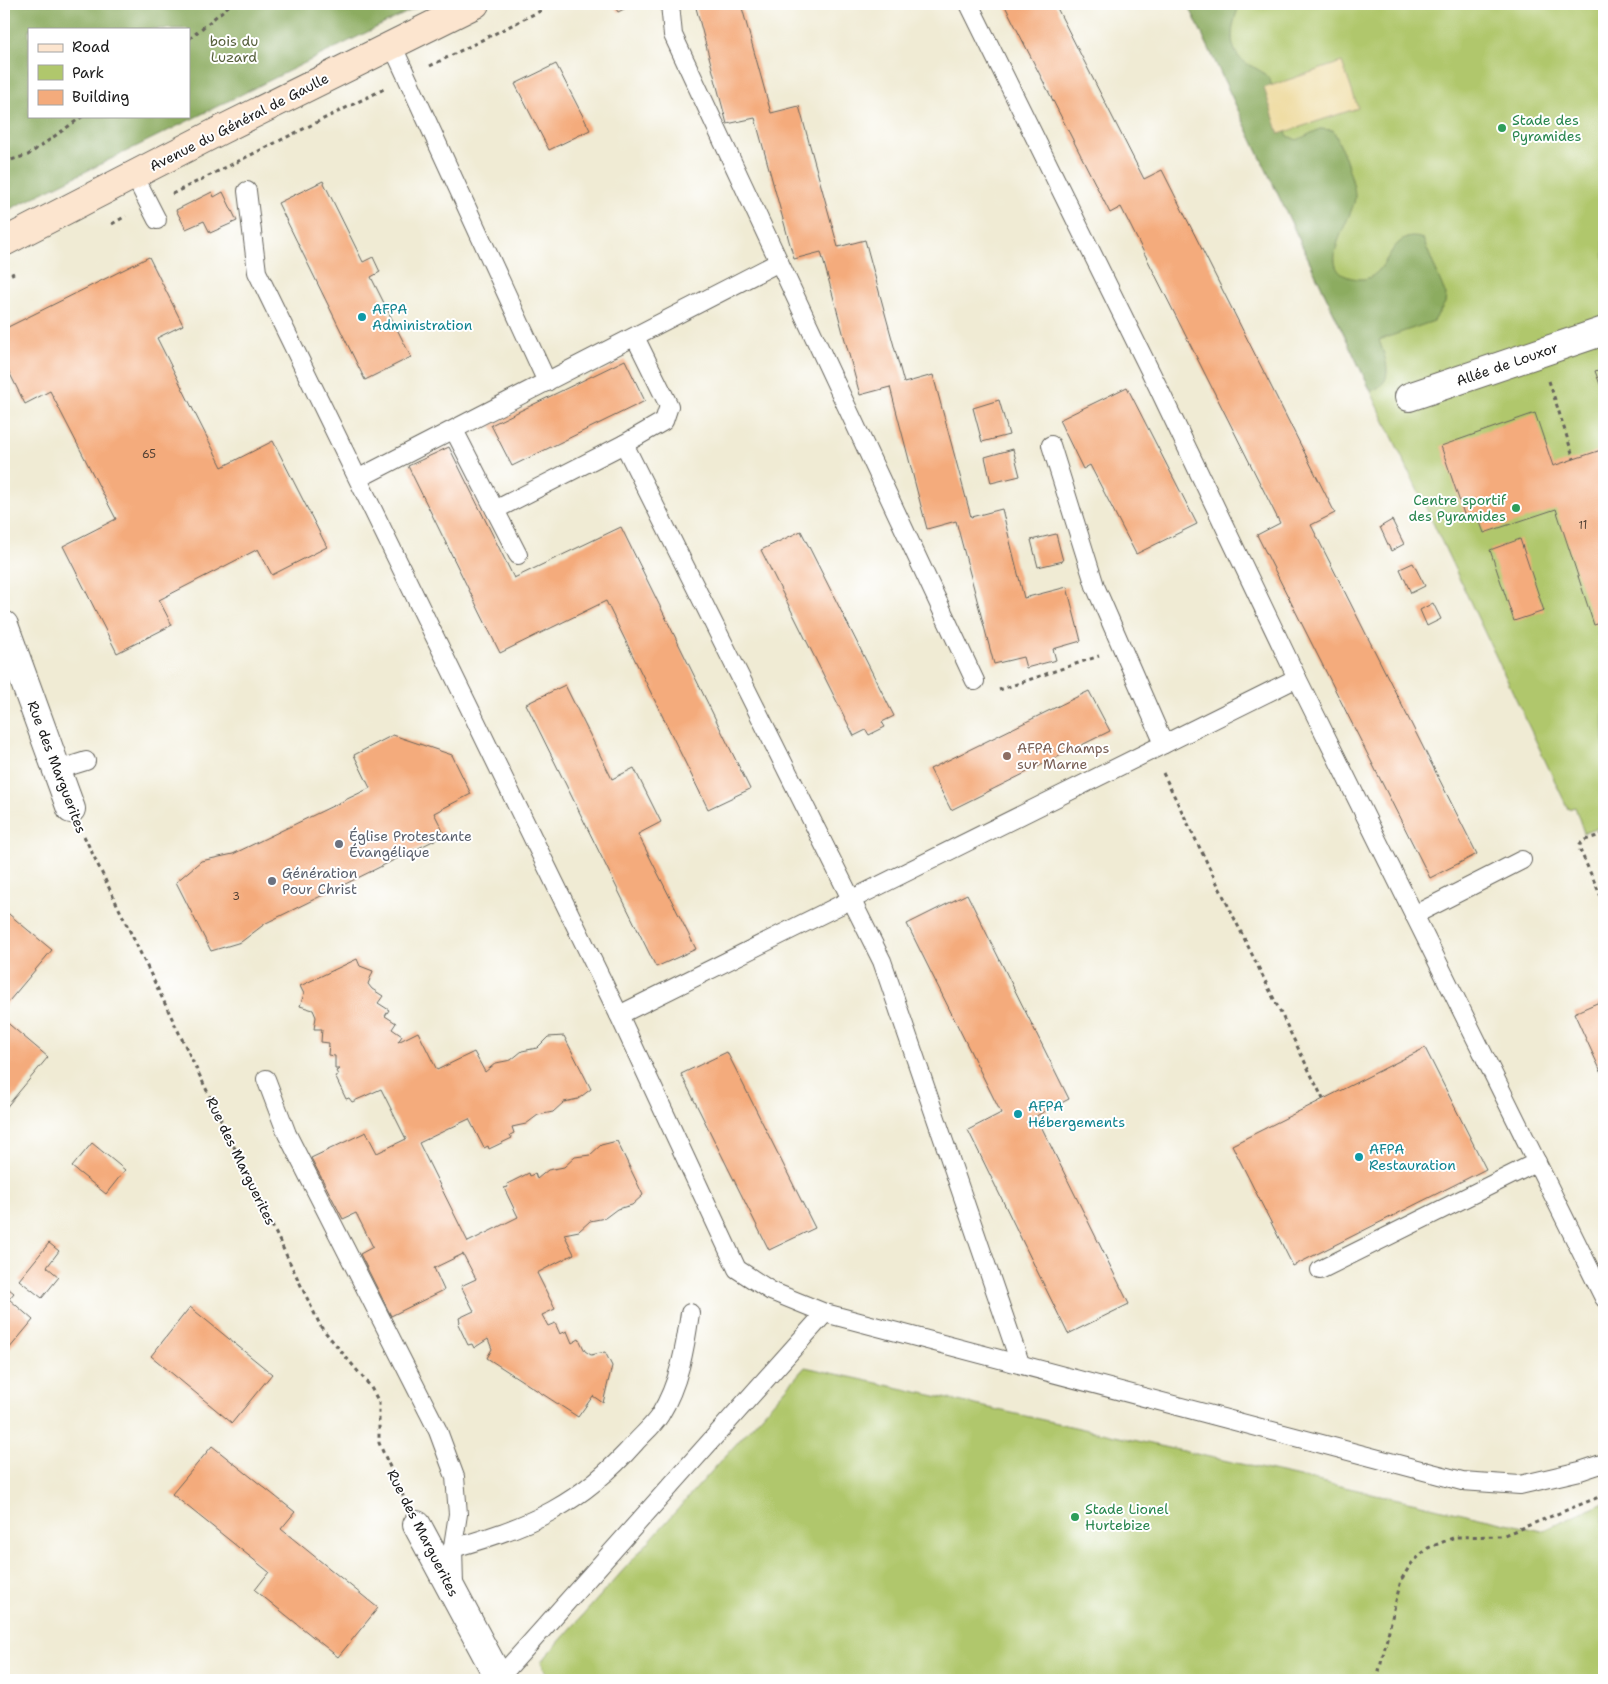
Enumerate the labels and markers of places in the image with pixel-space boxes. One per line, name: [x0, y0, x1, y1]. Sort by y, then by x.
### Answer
place label: Stade des Pyramides: [1512, 111, 1581, 145]
marker: Stade des Pyramides: [1496, 122, 1508, 134]
place label: AFPA Administration: [372, 300, 473, 334]
marker: AFPA Administration: [356, 311, 368, 323]
place label: Centre sportif des Pyramides: [1409, 491, 1507, 525]
marker: Centre sportif des Pyramides: [1510, 502, 1522, 514]
place label: AFPA Champs sur Marne: [1017, 739, 1110, 773]
marker: AFPA Champs sur Marne: [1001, 750, 1013, 762]
place label: Église Protestante Évangélique: [349, 827, 472, 861]
marker: Église Protestante Évangélique: [333, 838, 345, 850]
place label: Génération Pour Christ: [282, 864, 358, 898]
marker: Génération Pour Christ: [266, 875, 278, 887]
place label: AFPA Hébergements: [1028, 1097, 1125, 1131]
marker: AFPA Hébergements: [1012, 1108, 1024, 1120]
place label: AFPA Restauration: [1369, 1140, 1456, 1174]
marker: AFPA Restauration: [1353, 1151, 1365, 1163]
place label: Stade Lionel Hurtebize: [1085, 1500, 1169, 1534]
marker: Stade Lionel Hurtebize: [1069, 1511, 1081, 1523]

